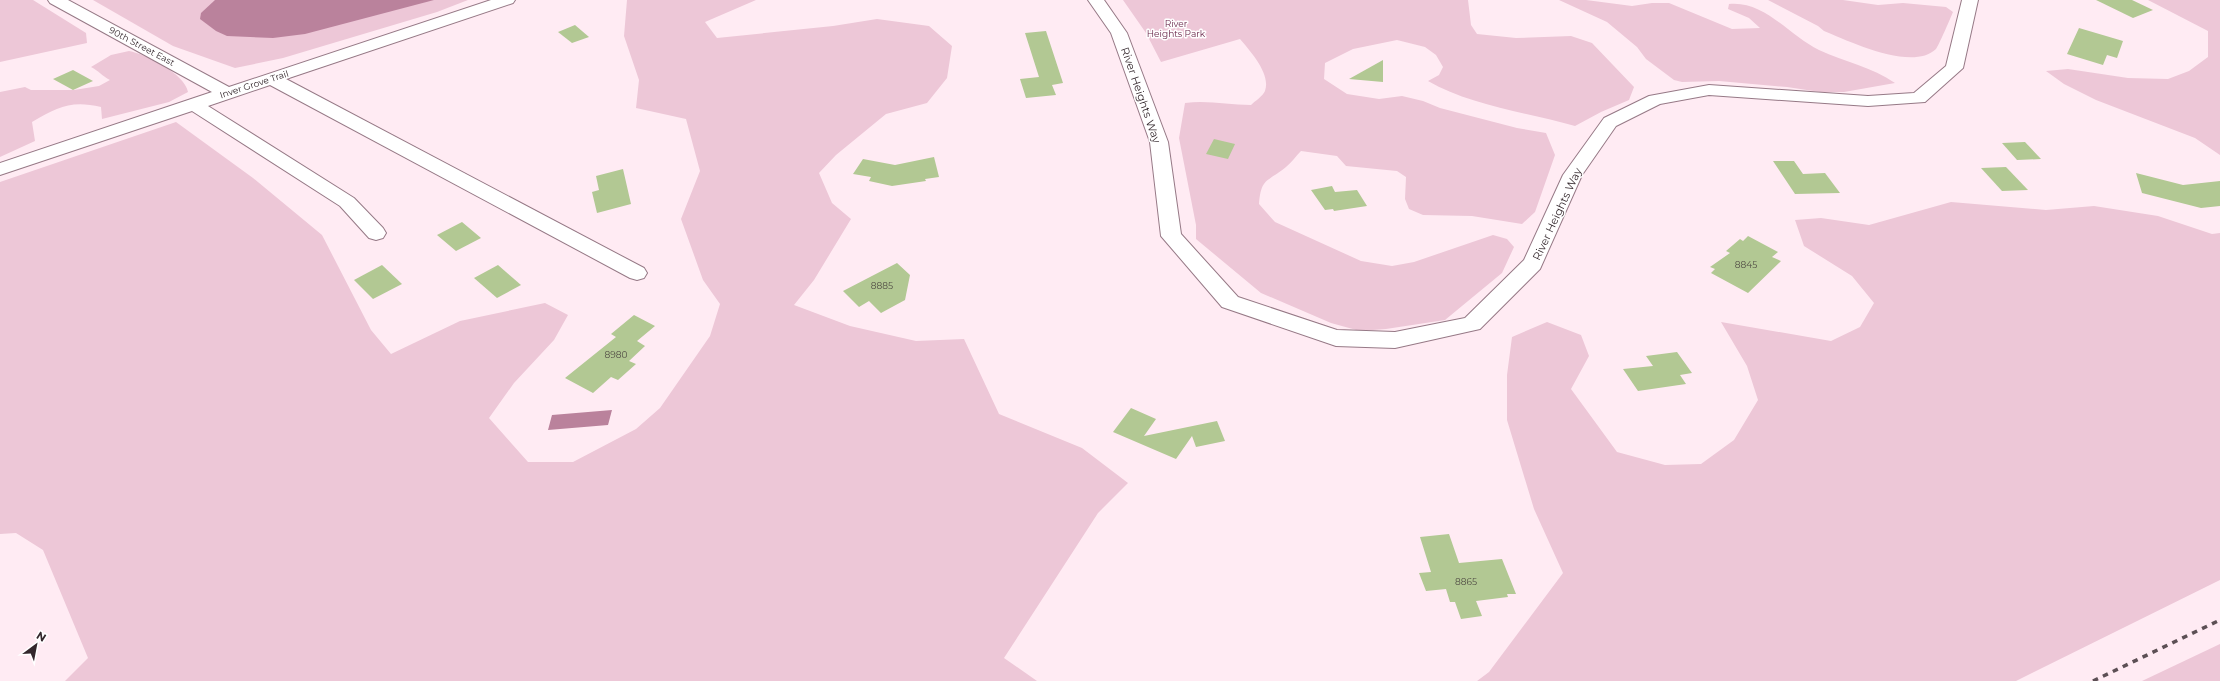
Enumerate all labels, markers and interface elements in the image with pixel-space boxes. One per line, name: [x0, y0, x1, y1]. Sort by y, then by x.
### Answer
park label: River Heights Park: [1147, 18, 1206, 39]
street label: 90th Street East: [107, 24, 177, 68]
street label: River Heights Way: [1118, 45, 1164, 145]
street label: Inver Grove Trail: [218, 68, 290, 100]
street label: River Heights Way: [1529, 165, 1585, 263]
house number: 8845: [1735, 259, 1757, 270]
house number: 8885: [871, 280, 893, 291]
house number: 8980: [605, 349, 627, 360]
house number: 8865: [1455, 576, 1477, 587]
north arrow: [16, 625, 56, 665]
text: N: [34, 628, 49, 645]

